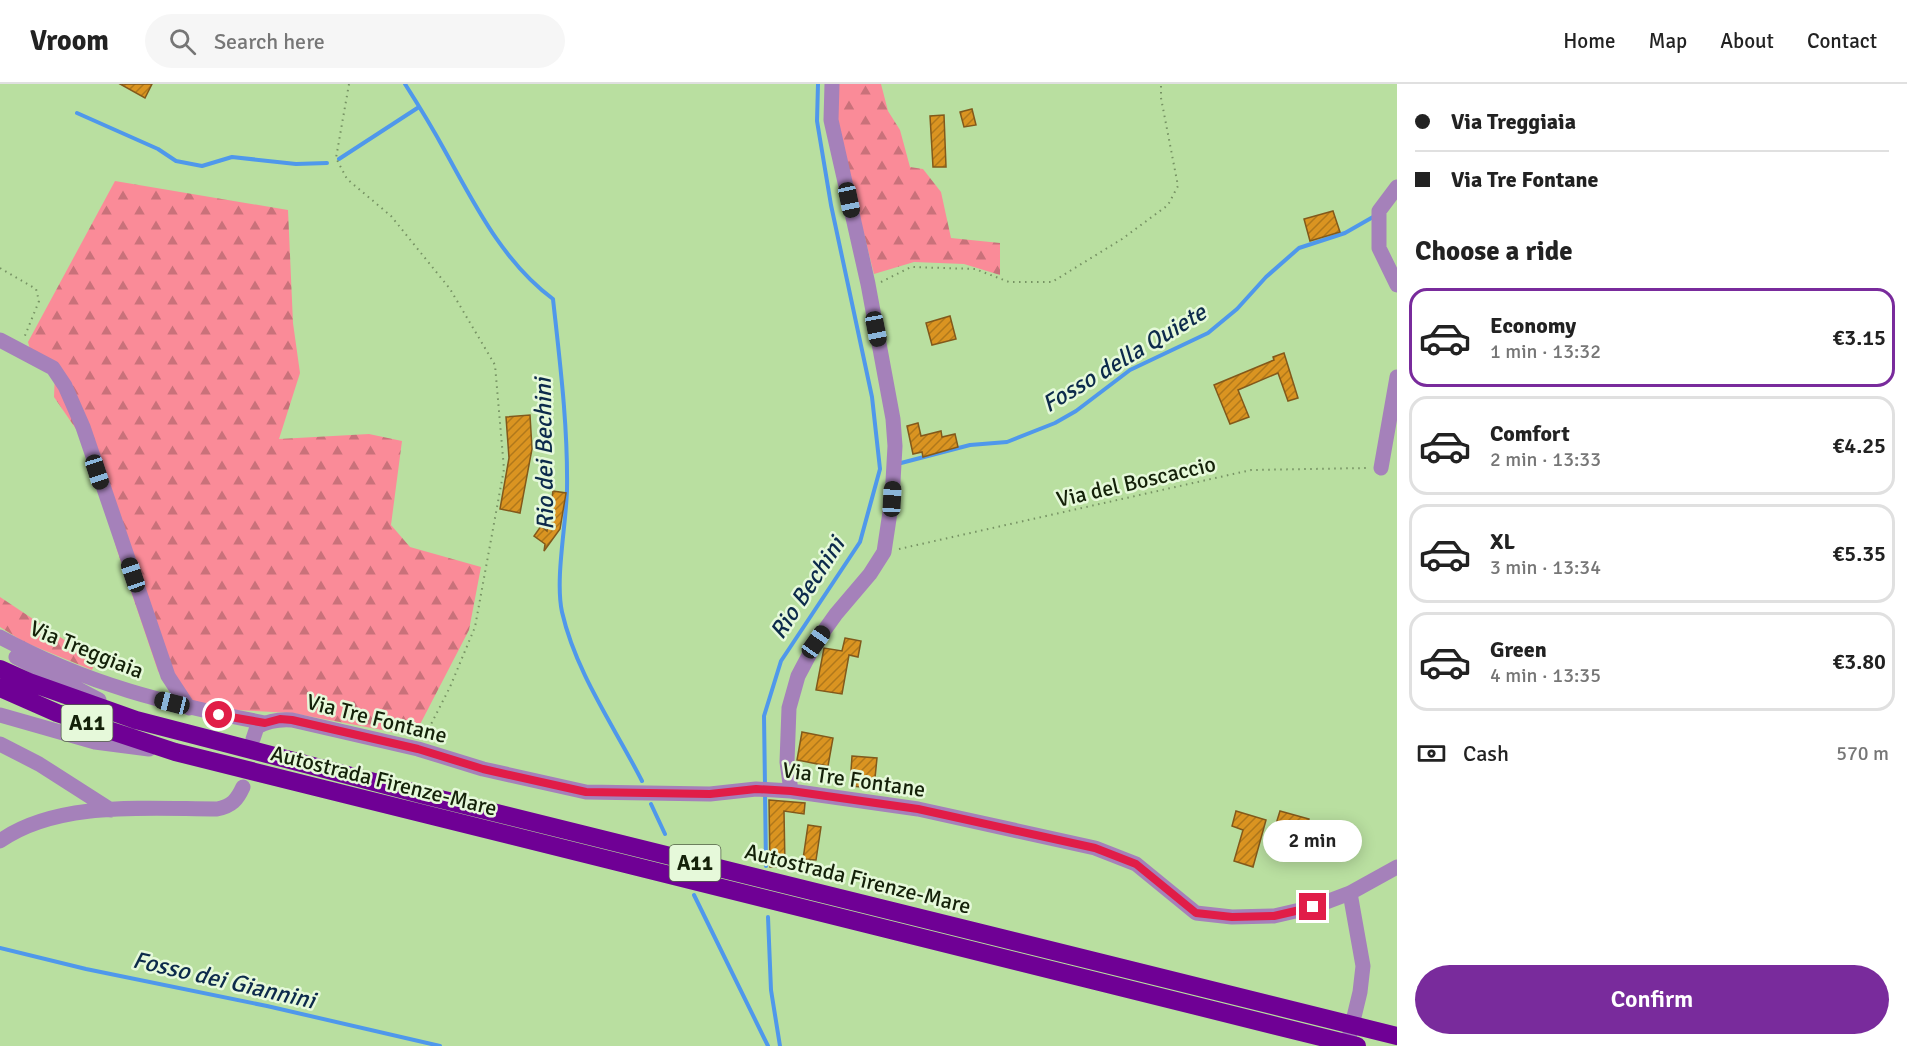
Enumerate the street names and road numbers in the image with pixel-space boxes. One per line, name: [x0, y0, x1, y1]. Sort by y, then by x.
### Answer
street label: Via del Boscaccio: [1054, 450, 1218, 513]
street label: Via Treggiaia: [26, 614, 148, 685]
street label: Via Tre Fontane: [304, 688, 450, 749]
road number: A11: [62, 705, 112, 741]
street label: Autostrada Firenze-Mare: [268, 739, 500, 822]
street label: Via Tre Fontane: [781, 756, 927, 803]
street label: Autostrada Firenze-Mare: [742, 837, 974, 920]
road number: A11: [670, 845, 720, 881]

